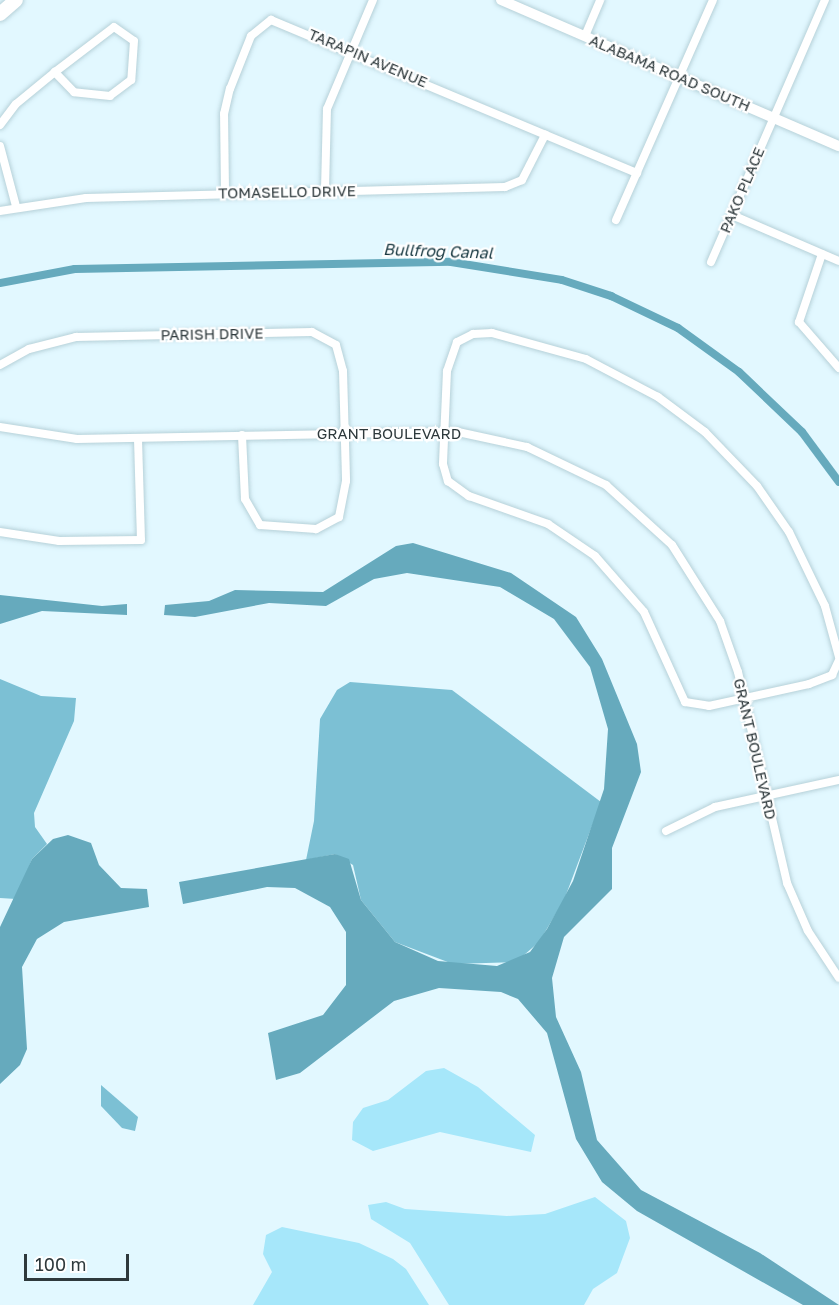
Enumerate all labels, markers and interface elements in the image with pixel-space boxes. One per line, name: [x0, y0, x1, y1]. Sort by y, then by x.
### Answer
street label: TARAPIN AVENUE: [306, 25, 430, 91]
street label: ALABAMA ROAD SOUTH: [587, 31, 753, 115]
street label: PAKO PLACE: [716, 144, 768, 236]
street label: TOMASELLO DRIVE: [218, 182, 356, 202]
water label: Bullfrog Canal: [383, 239, 493, 263]
street label: PARISH DRIVE: [160, 324, 264, 344]
street label: GRANT BOULEVARD: [317, 425, 461, 443]
street label: GRANT BOULEVARD: [730, 677, 780, 821]
scale bar: [27, 1242, 132, 1280]
text: 100 m: [35, 1253, 86, 1275]

